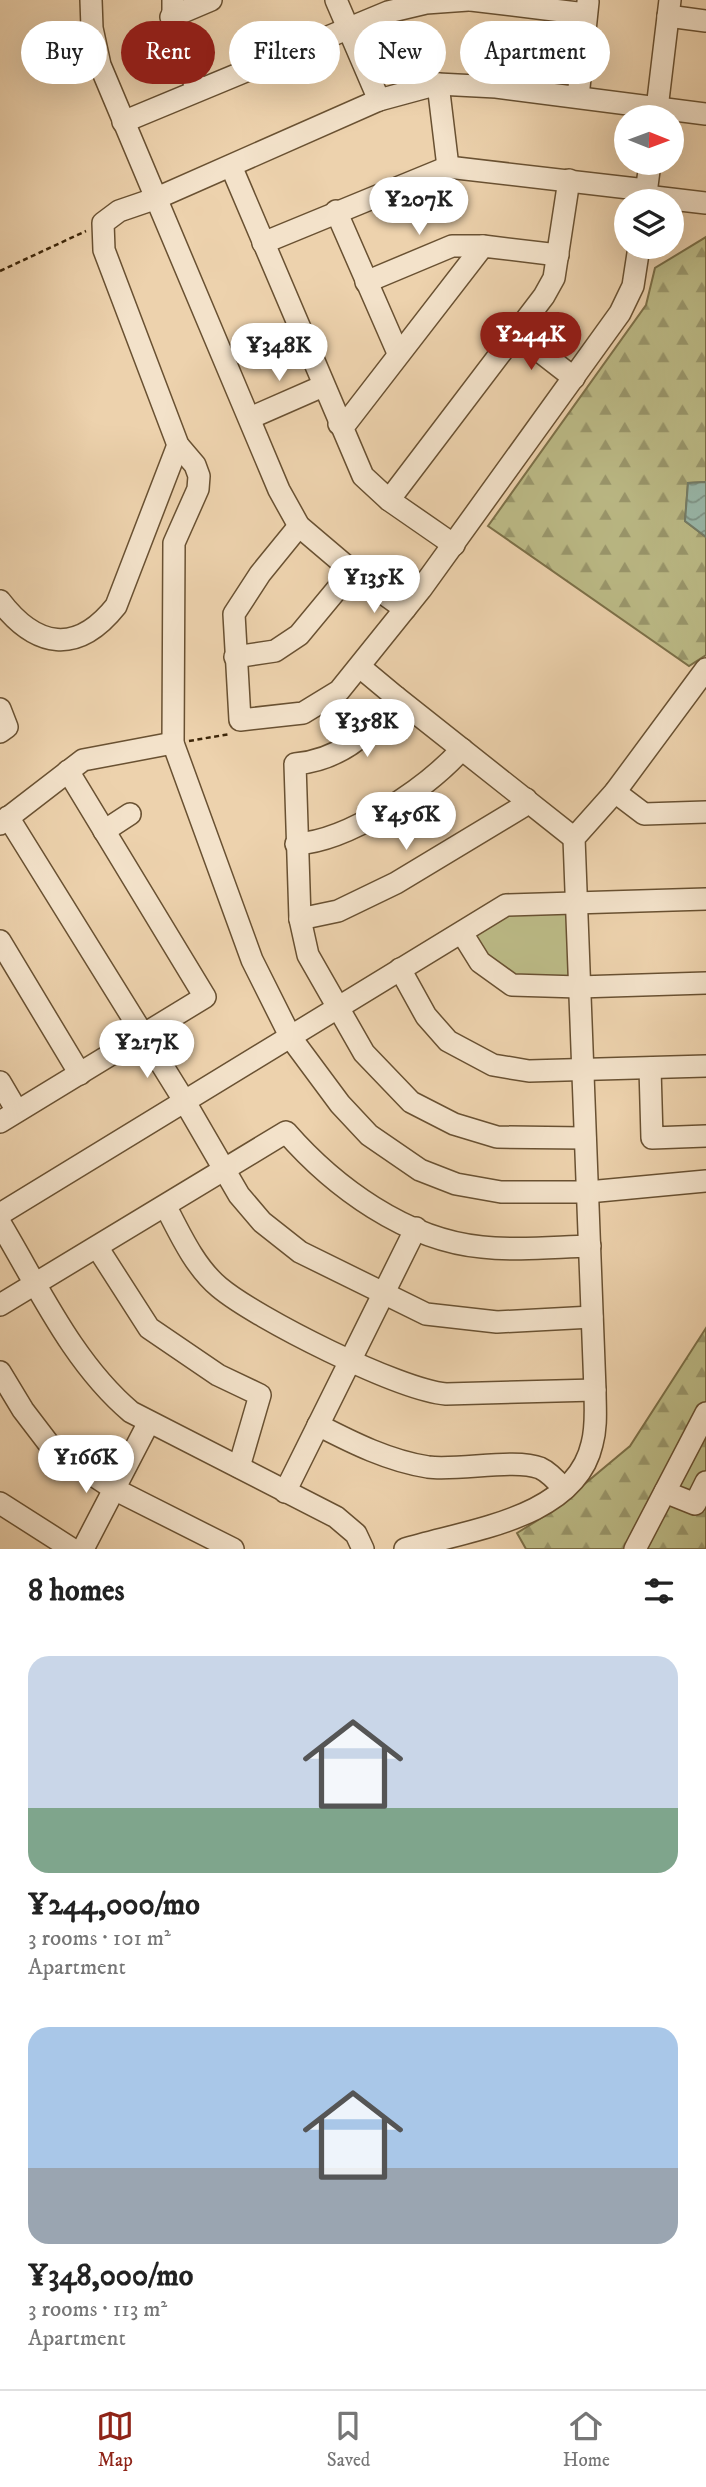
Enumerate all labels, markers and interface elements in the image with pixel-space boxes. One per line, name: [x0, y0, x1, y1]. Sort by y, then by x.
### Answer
chip: Buy: [21, 21, 107, 84]
chip: Rent: [121, 21, 215, 84]
chip: Filters: [229, 21, 340, 84]
chip: New: [354, 21, 446, 84]
chip: Apartment: [460, 21, 610, 84]
north arrow: [614, 105, 684, 175]
map controls: [614, 105, 684, 259]
pin: ¥207K: [370, 177, 468, 237]
text: ¥207K: [385, 185, 453, 214]
button: layers: [614, 189, 684, 259]
pin: ¥244K: [482, 312, 580, 372]
text: ¥244K: [496, 320, 566, 349]
pin: ¥348K: [230, 324, 328, 383]
text: ¥348K: [247, 331, 311, 360]
pin: ¥135K: [325, 556, 423, 615]
text: ¥135K: [344, 563, 404, 592]
pin: ¥358K: [318, 700, 416, 759]
text: ¥358K: [335, 707, 399, 736]
pin: ¥456K: [357, 792, 455, 852]
text: ¥456K: [372, 800, 440, 829]
pin: ¥217K: [98, 1020, 196, 1080]
text: ¥217K: [115, 1028, 179, 1057]
pin: ¥166K: [37, 1436, 135, 1495]
text: ¥166K: [54, 1443, 118, 1472]
icon: filters: [640, 1572, 678, 1610]
text: 8 homes: [28, 1573, 125, 1610]
icon: home: [290, 1701, 416, 1827]
text: ¥244,000/mo: [28, 1887, 200, 1924]
text: 3 rooms · 101 m²: [28, 1924, 171, 1953]
text: Apartment: [28, 1953, 126, 1982]
icon: home: [290, 2072, 416, 2198]
text: ¥348,000/mo: [28, 2258, 193, 2295]
text: 3 rooms · 113 m²: [28, 2295, 167, 2324]
text: Apartment: [28, 2324, 126, 2353]
tab: Map: [96, 2407, 134, 2472]
tab: Saved: [327, 2407, 370, 2472]
tab: Home: [563, 2407, 610, 2472]

